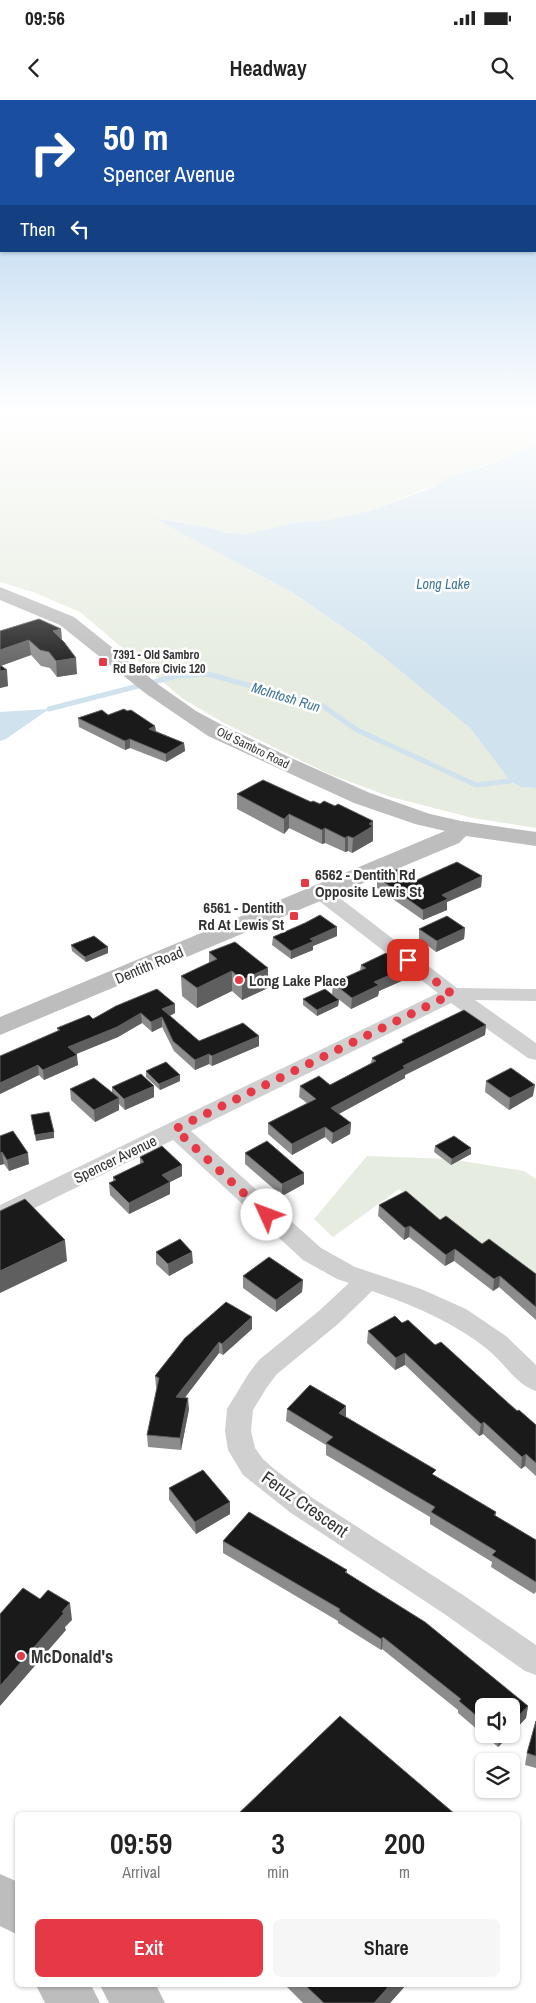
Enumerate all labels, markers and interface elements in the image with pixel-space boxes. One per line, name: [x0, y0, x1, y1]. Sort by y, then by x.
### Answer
text: 09:56: [25, 5, 65, 31]
text: Headway: [229, 53, 307, 83]
icon: back: [20, 54, 48, 82]
icon: search: [488, 54, 516, 82]
text: 50 m: [103, 114, 168, 161]
icon: right: [20, 120, 85, 185]
text: Spencer Avenue: [103, 159, 235, 189]
icon: left: [66, 215, 94, 243]
text: Then: [20, 216, 56, 242]
water label: Long Lake: [416, 575, 470, 593]
place label: 7391 - Old Sambro Rd Before Civic 120: [113, 647, 206, 677]
marker: 7391 - Old Sambro Rd Before Civic 120: [97, 656, 109, 668]
water label: McIntosh Run: [250, 678, 322, 716]
street label: Old Sambro Road: [214, 724, 292, 772]
place label: 6562 - Dentith Rd Opposite Lewis St: [315, 864, 422, 902]
marker: 6562 - Dentith Rd Opposite Lewis St: [299, 877, 311, 889]
place label: 6561 - Dentith Rd At Lewis St: [198, 897, 284, 935]
marker: 6561 - Dentith Rd At Lewis St: [288, 910, 300, 922]
pin: [387, 939, 429, 981]
street label: Dentith Road: [112, 941, 186, 989]
icon: arrive: [394, 946, 422, 974]
place label: Long Lake Place: [249, 970, 346, 991]
marker: Long Lake Place: [233, 974, 245, 986]
street label: Spencer Avenue: [70, 1130, 160, 1188]
position arrow: [240, 1188, 292, 1240]
street label: Feruz Crescent: [257, 1465, 353, 1543]
place label: McDonald's: [31, 1644, 113, 1669]
marker: McDonald's: [15, 1650, 27, 1662]
map controls: [475, 1698, 520, 1798]
button: sound: [475, 1698, 520, 1743]
button: layers: [475, 1753, 520, 1798]
text: 09:59: [110, 1823, 172, 1863]
text: 3: [271, 1823, 285, 1863]
text: 200: [384, 1823, 425, 1863]
text: Arrival: [122, 1861, 160, 1883]
text: min: [267, 1861, 289, 1883]
text: m: [399, 1861, 410, 1883]
button: Exit: [35, 1919, 263, 1977]
button: Share: [273, 1919, 500, 1977]

